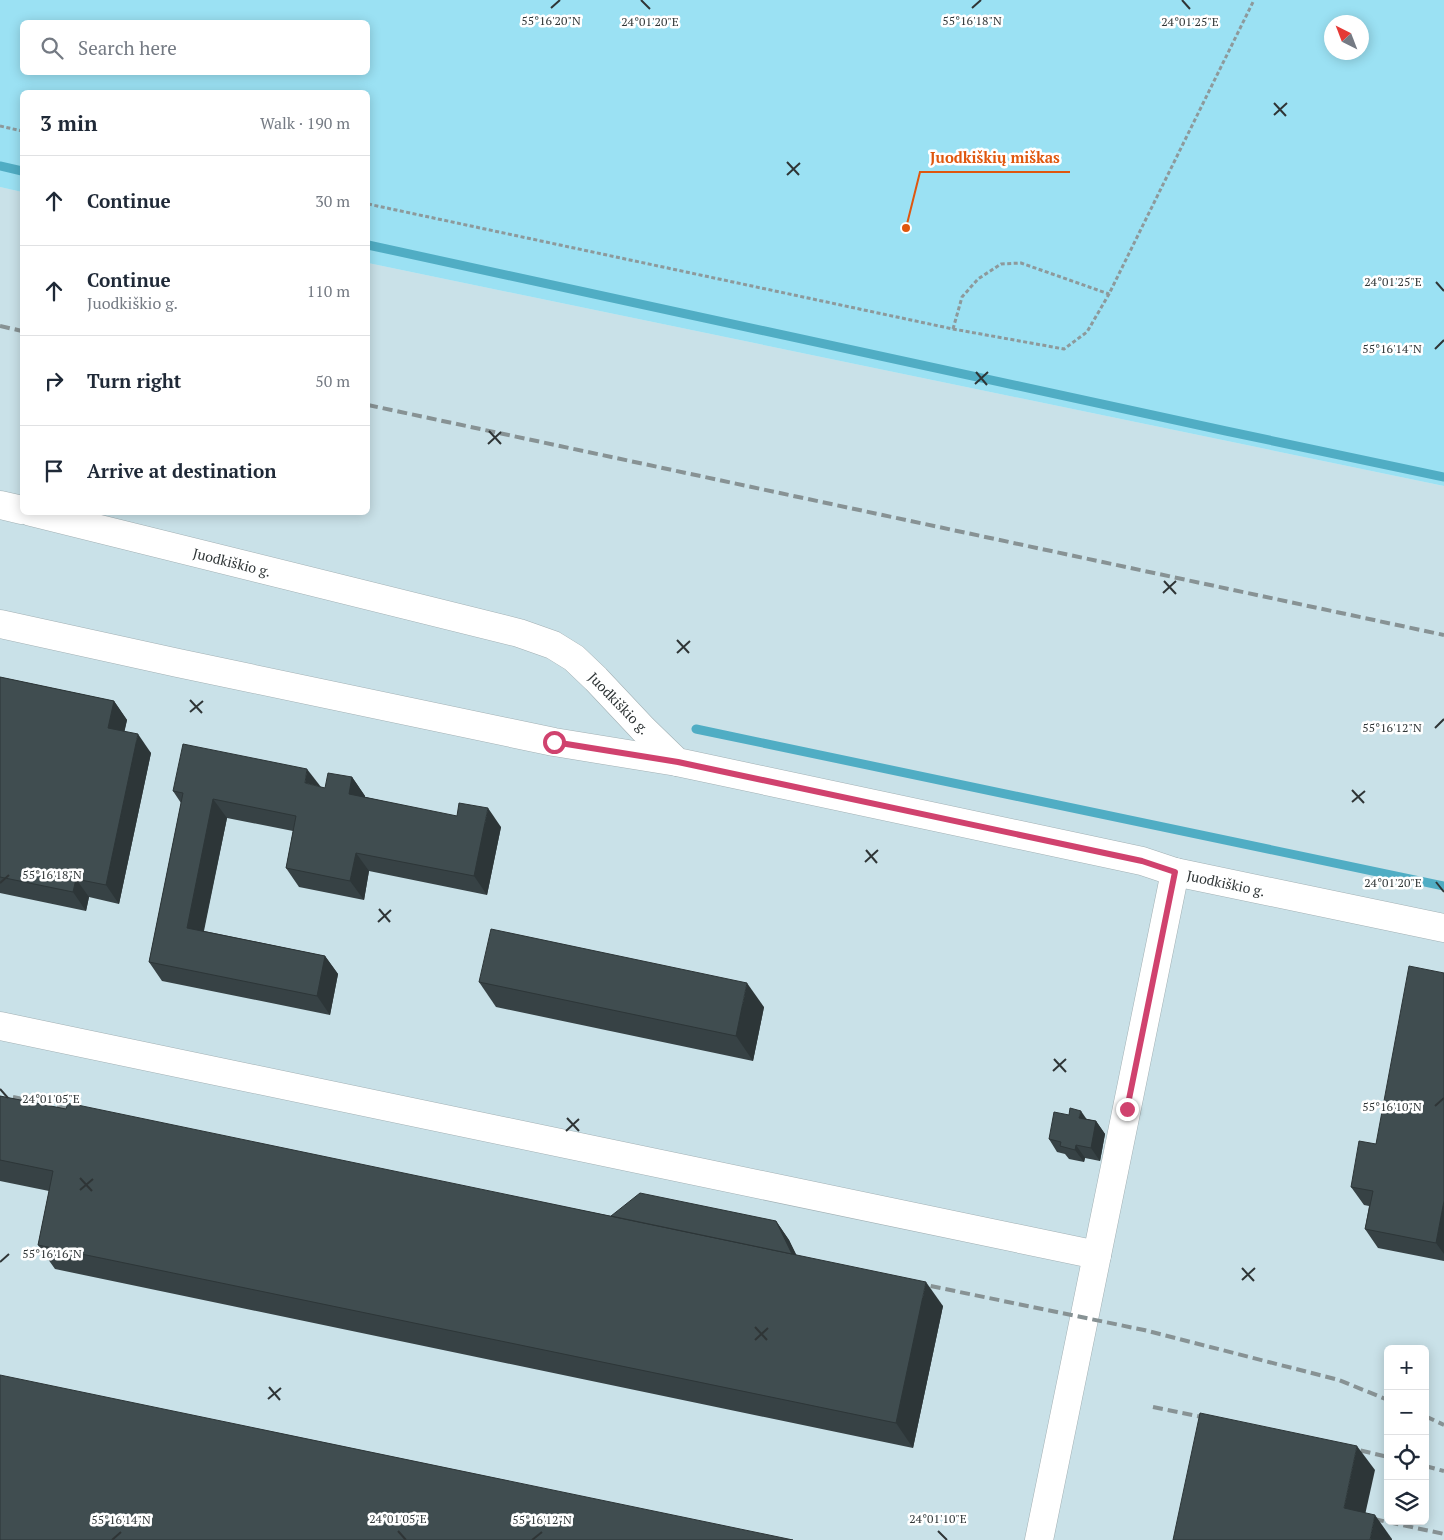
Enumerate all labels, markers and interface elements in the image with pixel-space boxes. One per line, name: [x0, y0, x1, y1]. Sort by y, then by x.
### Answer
text: 55°16'20"N: [521, 13, 581, 28]
text: 55°16'18"N: [942, 13, 1002, 28]
text: 24°01'20"E: [621, 14, 679, 29]
text: 24°01'25"E: [1161, 14, 1219, 29]
north arrow: [1324, 15, 1369, 60]
search box: [20, 20, 370, 75]
icon: search: [38, 34, 66, 62]
text: Search here: [78, 35, 177, 60]
text: 3 min: [40, 109, 97, 137]
text: Walk · 190 m: [260, 112, 350, 134]
callout: Juodkiškių miškas: [920, 142, 1070, 172]
text: Juodkiškių miškas: [930, 147, 1060, 167]
icon: ahead: [40, 187, 68, 215]
text: Continue: [87, 188, 171, 213]
text: 30 m: [315, 190, 350, 212]
text: Continue: [87, 267, 171, 292]
text: 24°01'25"E: [1364, 274, 1422, 289]
icon: ahead: [40, 277, 68, 305]
text: 110 m: [307, 280, 350, 302]
text: Juodkiškio g.: [87, 292, 178, 314]
text: 55°16'14"N: [1362, 341, 1422, 356]
icon: right: [40, 367, 68, 395]
text: Turn right: [87, 368, 181, 393]
text: 50 m: [315, 370, 350, 392]
icon: arrive: [40, 457, 68, 485]
text: Arrive at destination: [87, 458, 276, 483]
street label: Juodkiškio g.: [191, 543, 273, 581]
street label: Juodkiškio g.: [584, 668, 654, 738]
text: 55°16'12"N: [1362, 720, 1422, 735]
route start: [543, 731, 566, 754]
street label: Juodkiškio g.: [1185, 865, 1267, 901]
text: 55°16'18"N: [22, 867, 82, 882]
text: 24°01'20"E: [1364, 875, 1422, 890]
text: 24°01'05"E: [22, 1091, 80, 1106]
route end: [1116, 1098, 1139, 1121]
text: 55°16'10"N: [1362, 1099, 1422, 1114]
text: 55°16'16"N: [22, 1246, 82, 1261]
map controls: [1384, 1345, 1429, 1525]
button: +: [1384, 1345, 1429, 1390]
button: −: [1384, 1390, 1429, 1435]
button: locate: [1384, 1435, 1429, 1480]
button: layers: [1384, 1480, 1429, 1525]
text: 24°01'05"E: [369, 1511, 427, 1526]
text: 24°01'10"E: [909, 1511, 967, 1526]
text: 55°16'14"N: [91, 1512, 151, 1527]
text: 55°16'12"N: [512, 1512, 572, 1527]

